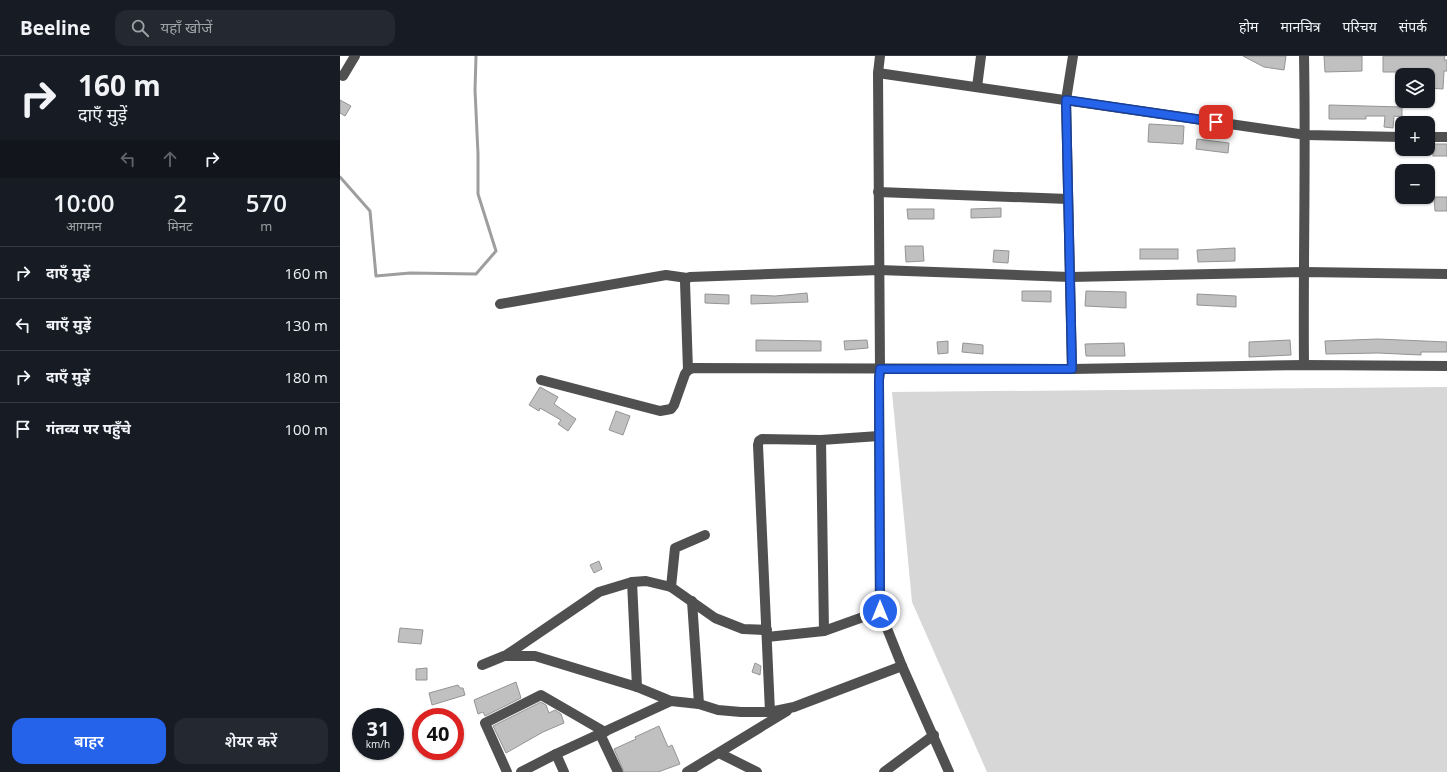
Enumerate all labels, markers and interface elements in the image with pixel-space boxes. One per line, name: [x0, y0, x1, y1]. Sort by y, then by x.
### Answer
search box: [115, 10, 395, 46]
text: Beeline: [20, 15, 91, 41]
icon: search: [129, 17, 151, 39]
text: यहाँ खोजें: [161, 17, 212, 37]
text: होम: [1239, 17, 1258, 36]
text: मानचित्र: [1280, 17, 1321, 36]
text: परिचय: [1343, 17, 1377, 36]
text: संपर्क: [1399, 17, 1427, 36]
text: 160 m: [78, 66, 161, 104]
map controls: [1395, 68, 1435, 204]
button: layers: [1395, 68, 1435, 108]
icon: right: [12, 72, 64, 124]
text: दाएँ मुड़ें: [78, 102, 127, 126]
pin: [1199, 105, 1233, 139]
icon: arrive: [1205, 111, 1227, 133]
button: +: [1395, 116, 1435, 156]
icon: left: [117, 148, 139, 170]
icon: ahead: [159, 148, 181, 170]
icon: right: [201, 148, 223, 170]
button: −: [1395, 164, 1435, 204]
text: 10:00: [53, 186, 115, 219]
text: 2: [173, 186, 187, 219]
text: 570: [246, 186, 287, 219]
text: आगमन: [66, 217, 102, 235]
text: मिनट: [168, 217, 193, 235]
text: m: [260, 217, 272, 235]
icon: right: [12, 262, 34, 284]
text: दाएँ मुड़ें: [46, 262, 90, 282]
text: 160 m: [284, 263, 328, 283]
icon: left: [12, 314, 34, 336]
text: बाएँ मुड़ें: [46, 314, 91, 334]
text: 130 m: [284, 315, 328, 335]
icon: right: [12, 366, 34, 388]
text: दाएँ मुड़ें: [46, 366, 90, 386]
text: 180 m: [284, 367, 328, 387]
icon: arrive: [12, 418, 34, 440]
text: गंतव्य पर पहुँचे: [46, 418, 131, 438]
text: 100 m: [284, 419, 328, 439]
position arrow: [859, 590, 901, 632]
speed limit sign: 40: [412, 708, 464, 760]
text: 31: [367, 715, 389, 742]
button: बाहर: [12, 718, 166, 764]
button: शेयर करें: [174, 718, 328, 764]
text: km/h: [366, 737, 390, 751]

